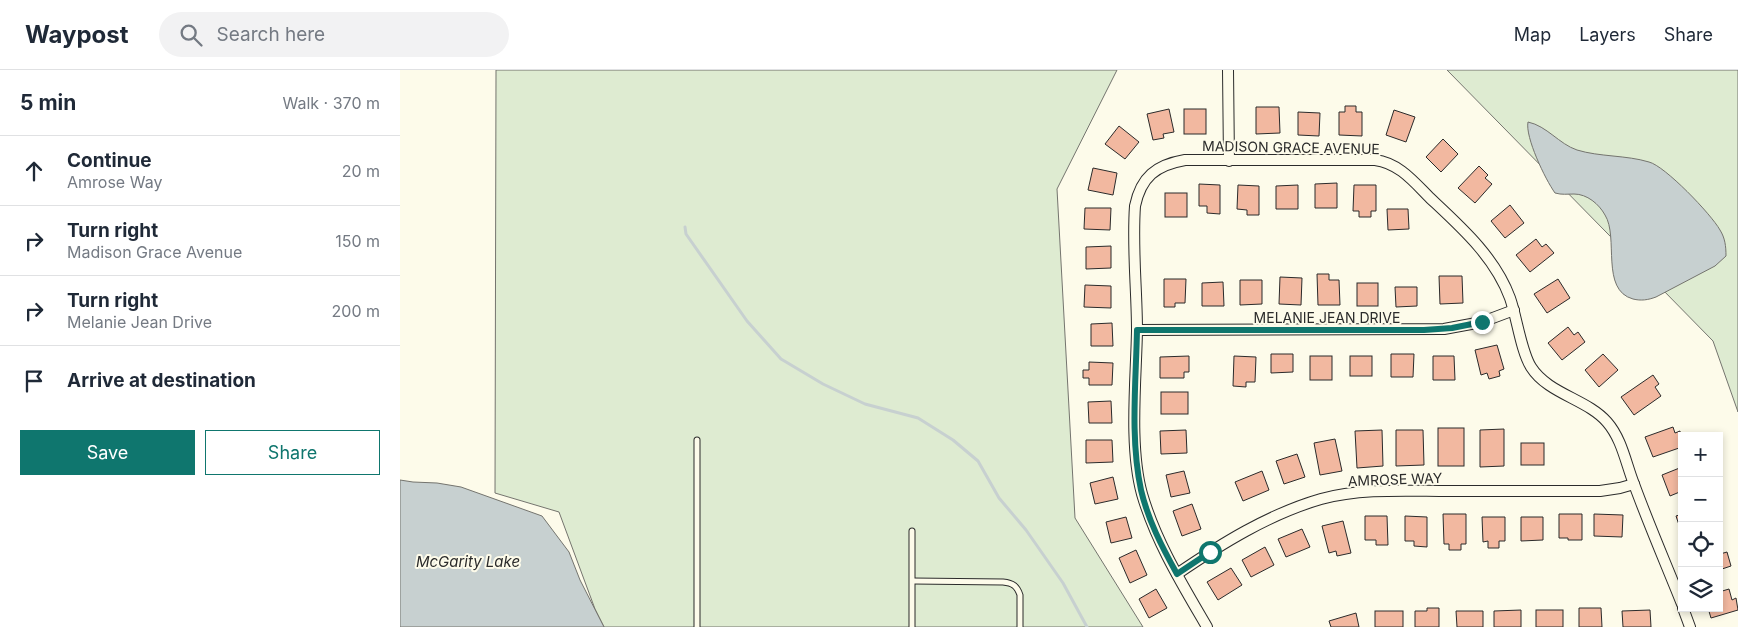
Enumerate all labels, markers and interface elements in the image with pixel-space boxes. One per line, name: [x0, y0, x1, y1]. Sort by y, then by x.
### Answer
search box: [159, 12, 509, 57]
text: Waypost: [25, 20, 129, 49]
icon: search: [177, 21, 205, 49]
text: Search here: [217, 23, 325, 46]
text: Map: [1514, 24, 1551, 45]
text: Layers: [1579, 24, 1636, 45]
text: Share: [1664, 24, 1713, 45]
text: 5 min: [20, 90, 76, 115]
text: Walk · 370 m: [283, 93, 380, 113]
street label: MADISON GRACE AVENUE: [1202, 137, 1380, 157]
text: Continue: [67, 149, 152, 172]
icon: ahead: [20, 157, 48, 185]
text: 20 m: [342, 161, 380, 181]
text: Amrose Way: [67, 172, 162, 192]
text: Turn right: [67, 219, 158, 242]
icon: right: [20, 227, 48, 255]
text: 150 m: [335, 231, 380, 251]
text: Madison Grace Avenue: [67, 242, 242, 262]
text: Turn right: [67, 289, 158, 312]
icon: right: [20, 297, 48, 325]
text: 200 m: [332, 301, 380, 321]
street label: MELANIE JEAN DRIVE: [1254, 309, 1400, 326]
route end: [1471, 311, 1494, 334]
text: Melanie Jean Drive: [67, 312, 212, 332]
icon: arrive: [20, 367, 48, 395]
text: Arrive at destination: [67, 369, 256, 392]
button: Save: [20, 430, 195, 475]
button: Share: [205, 430, 380, 475]
map controls: [1678, 432, 1723, 612]
button: +: [1678, 432, 1723, 477]
street label: AMROSE WAY: [1347, 469, 1443, 489]
button: −: [1678, 477, 1723, 522]
button: locate: [1678, 522, 1723, 567]
route start: [1199, 541, 1222, 564]
water label: McGarity Lake: [416, 552, 520, 571]
button: layers: [1678, 567, 1723, 612]

